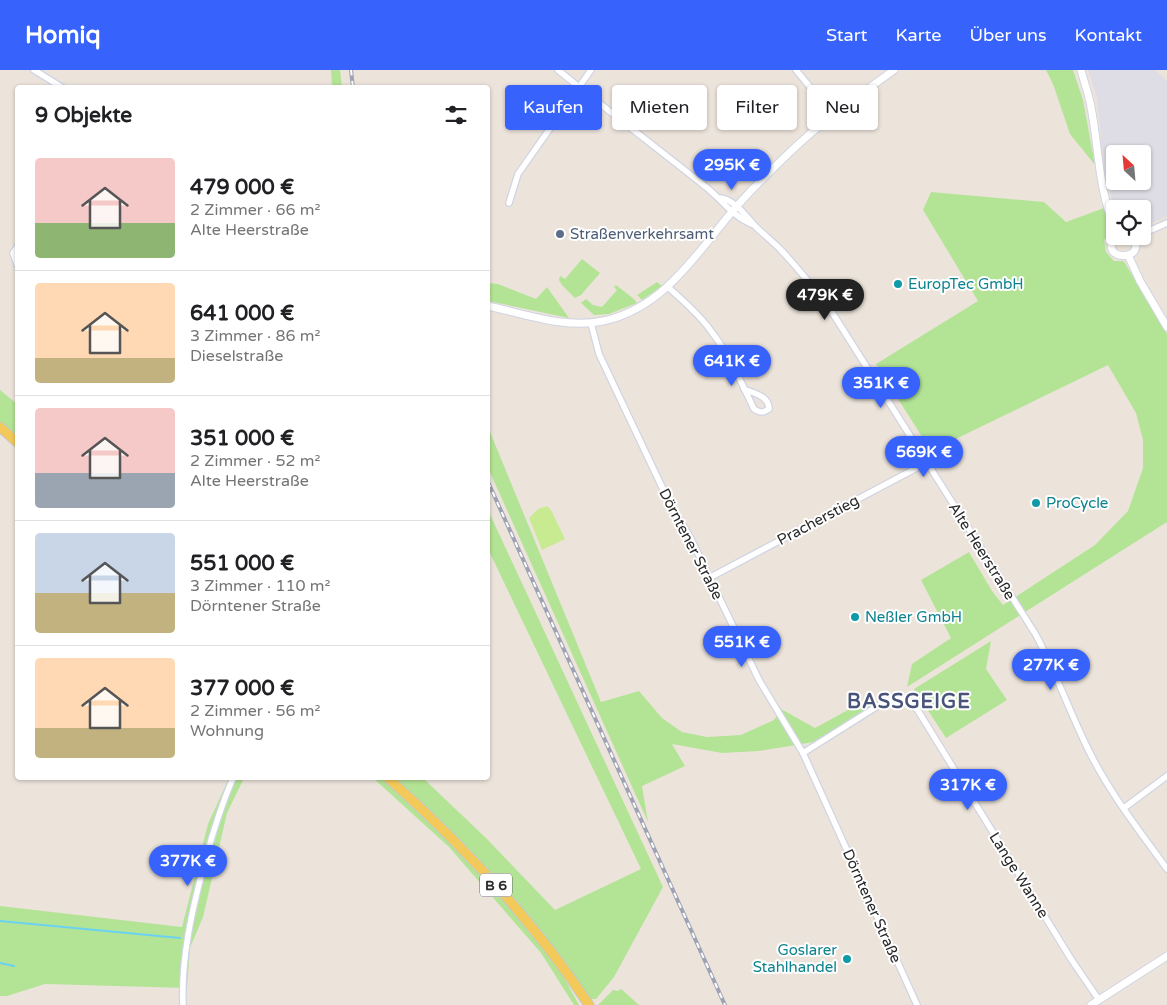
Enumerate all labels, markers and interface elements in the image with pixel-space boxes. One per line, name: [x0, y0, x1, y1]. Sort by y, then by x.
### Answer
text: Homiq: [25, 21, 101, 50]
text: Start: [826, 24, 867, 46]
text: Karte: [895, 24, 941, 46]
text: Über uns: [969, 24, 1047, 46]
text: Kontakt: [1075, 24, 1142, 46]
chip: Kaufen: [505, 85, 602, 130]
chip: Mieten: [612, 85, 707, 130]
chip: Filter: [717, 85, 797, 130]
chip: Neu: [807, 85, 878, 130]
icon: filters: [442, 101, 470, 129]
text: 9 Objekte: [35, 103, 132, 128]
north arrow: [1106, 145, 1151, 190]
map controls: [1106, 145, 1151, 245]
pin: 295K €: [691, 148, 773, 191]
text: 295K €: [704, 155, 760, 175]
text: 479 000 €: [190, 175, 294, 200]
icon: home: [75, 178, 135, 238]
text: 2 Zimmer · 66 m²: [190, 200, 320, 220]
button: locate: [1106, 200, 1151, 245]
text: Alte Heerstraße: [190, 220, 309, 240]
place label: Straßenverkehrsamt: [570, 225, 714, 243]
marker: Straßenverkehrsamt: [554, 228, 566, 240]
place label: EuropTec GmbH: [908, 275, 1024, 293]
pin: 479K €: [784, 278, 866, 321]
marker: EuropTec GmbH: [892, 278, 904, 290]
text: 479K €: [797, 285, 853, 305]
text: 641 000 €: [190, 301, 294, 326]
icon: home: [75, 303, 135, 363]
text: 3 Zimmer · 86 m²: [190, 326, 320, 346]
pin: 641K €: [691, 344, 773, 387]
text: Dieselstraße: [190, 346, 283, 366]
text: 641K €: [704, 351, 760, 371]
pin: 351K €: [840, 366, 922, 409]
text: 351K €: [853, 373, 909, 393]
text: 351 000 €: [190, 426, 294, 451]
icon: home: [75, 428, 135, 488]
pin: 569K €: [883, 436, 965, 478]
text: 569K €: [896, 442, 952, 462]
text: 2 Zimmer · 52 m²: [190, 451, 320, 471]
text: Alte Heerstraße: [190, 471, 309, 491]
street label: Dörntener Straße: [655, 485, 727, 603]
street label: Pracherstieg: [774, 491, 862, 549]
place label: ProCycle: [1046, 494, 1108, 512]
marker: ProCycle: [1030, 497, 1042, 509]
street label: Alte Heerstraße: [945, 499, 1019, 603]
text: 551 000 €: [190, 551, 294, 576]
icon: home: [75, 553, 135, 613]
text: 3 Zimmer · 110 m²: [190, 576, 330, 596]
text: Dörntener Straße: [190, 596, 321, 616]
place label: Neßler GmbH: [865, 608, 962, 626]
marker: Neßler GmbH: [849, 611, 861, 623]
pin: 551K €: [701, 626, 783, 668]
text: 551K €: [714, 632, 770, 652]
pin: 277K €: [1010, 648, 1092, 691]
text: 277K €: [1023, 655, 1079, 675]
text: 377 000 €: [190, 676, 294, 701]
icon: home: [75, 678, 135, 738]
district label: BASSGEIGE: [847, 690, 971, 714]
text: 2 Zimmer · 56 m²: [190, 701, 320, 721]
text: Wohnung: [190, 721, 264, 741]
pin: 317K €: [927, 768, 1009, 811]
text: 317K €: [940, 775, 996, 795]
street label: Lange Wanne: [985, 829, 1053, 921]
pin: 377K €: [147, 844, 229, 887]
street label: Dörntener Straße: [839, 846, 905, 966]
text: 377K €: [160, 851, 216, 871]
road number: B 6: [480, 874, 512, 896]
place label: Goslarer Stahlhandel: [753, 941, 837, 976]
marker: Goslarer Stahlhandel: [841, 953, 853, 965]

